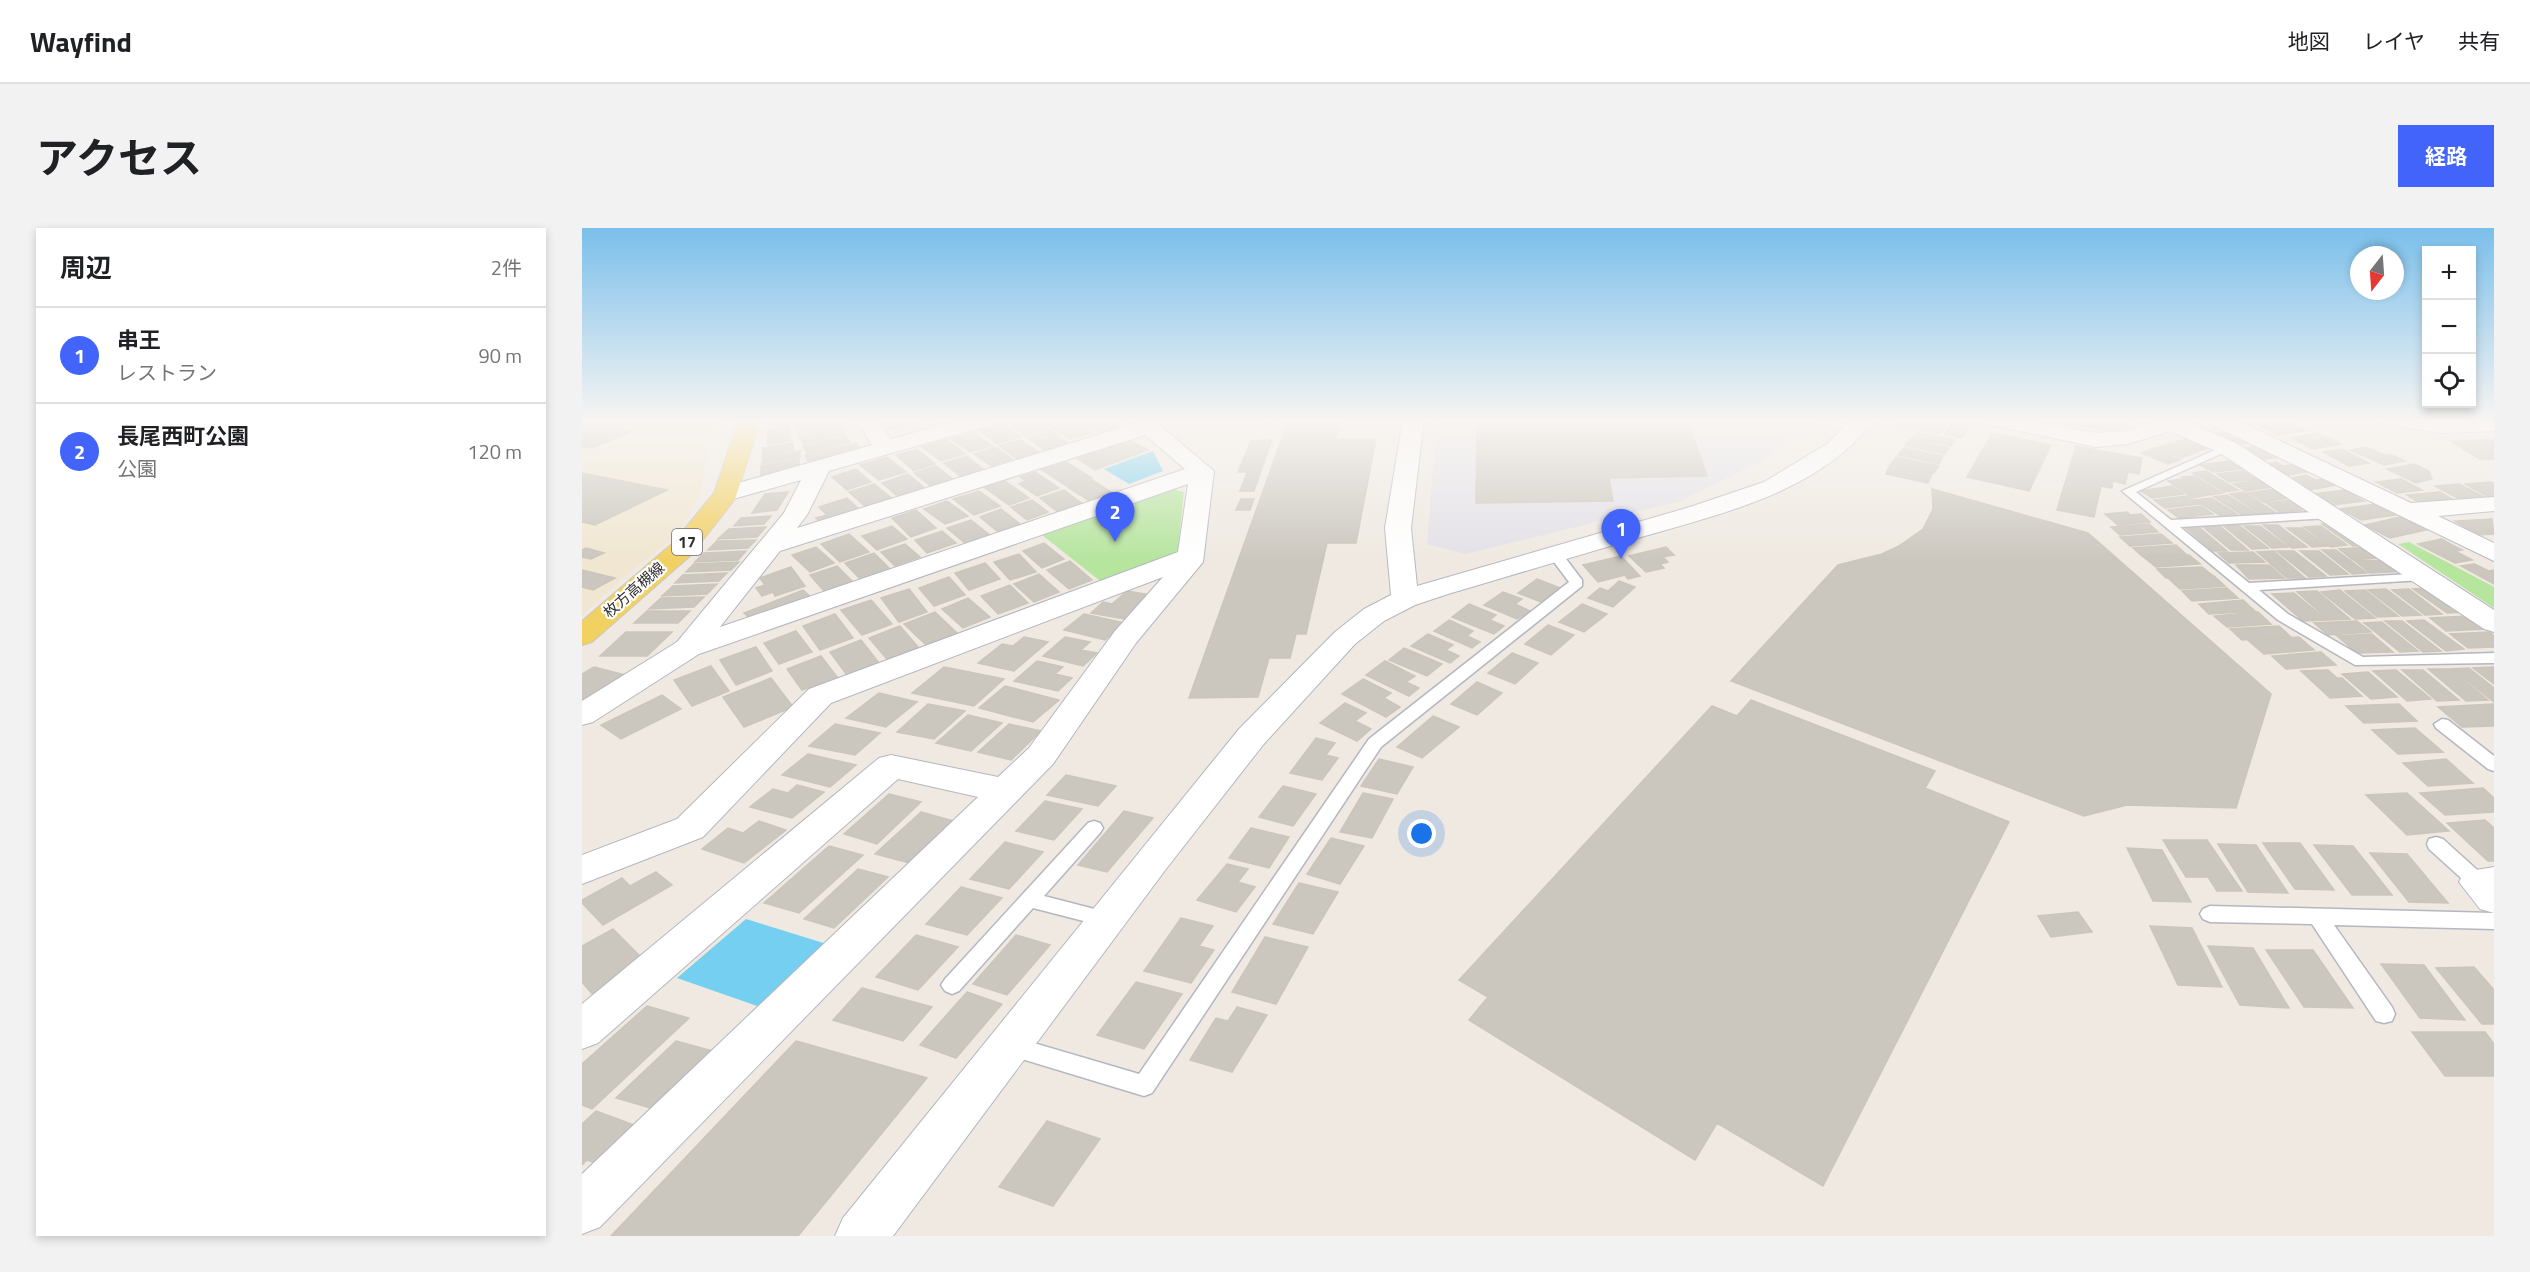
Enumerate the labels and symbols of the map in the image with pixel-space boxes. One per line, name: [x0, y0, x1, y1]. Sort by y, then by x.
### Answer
north arrow: [2350, 246, 2404, 300]
pin: 2: [1096, 492, 1134, 542]
pin: 1: [1602, 510, 1640, 559]
road number: 17: [672, 529, 702, 555]
street label: 枚方高槻線: [598, 556, 670, 623]
your location: [1407, 819, 1436, 848]

